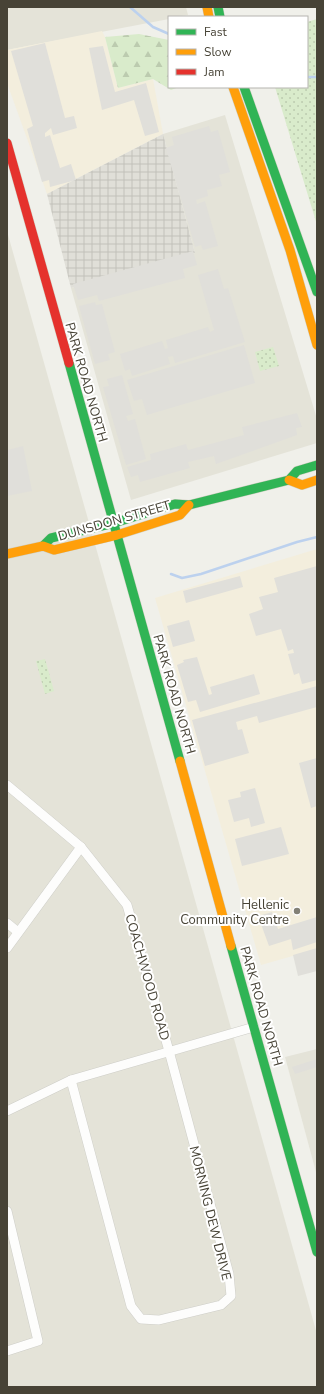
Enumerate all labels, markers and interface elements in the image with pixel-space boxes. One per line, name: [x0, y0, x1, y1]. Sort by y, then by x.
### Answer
legend: [168, 16, 308, 88]
text: Fast: [204, 24, 227, 40]
text: Slow: [204, 44, 232, 60]
text: Jam: [203, 64, 225, 80]
street label: PARK ROAD NORTH: [60, 320, 112, 444]
street label: DUNSDON STREET: [56, 496, 173, 546]
street label: PARK ROAD NORTH: [148, 632, 200, 756]
place label: Hellenic Community Centre: [180, 896, 289, 929]
marker: Hellenic Community Centre: [292, 906, 302, 916]
street label: COACHWOOD ROAD: [120, 912, 174, 1043]
street label: PARK ROAD NORTH: [235, 944, 287, 1068]
street label: MORNING DEW DRIVE: [185, 1144, 235, 1282]

